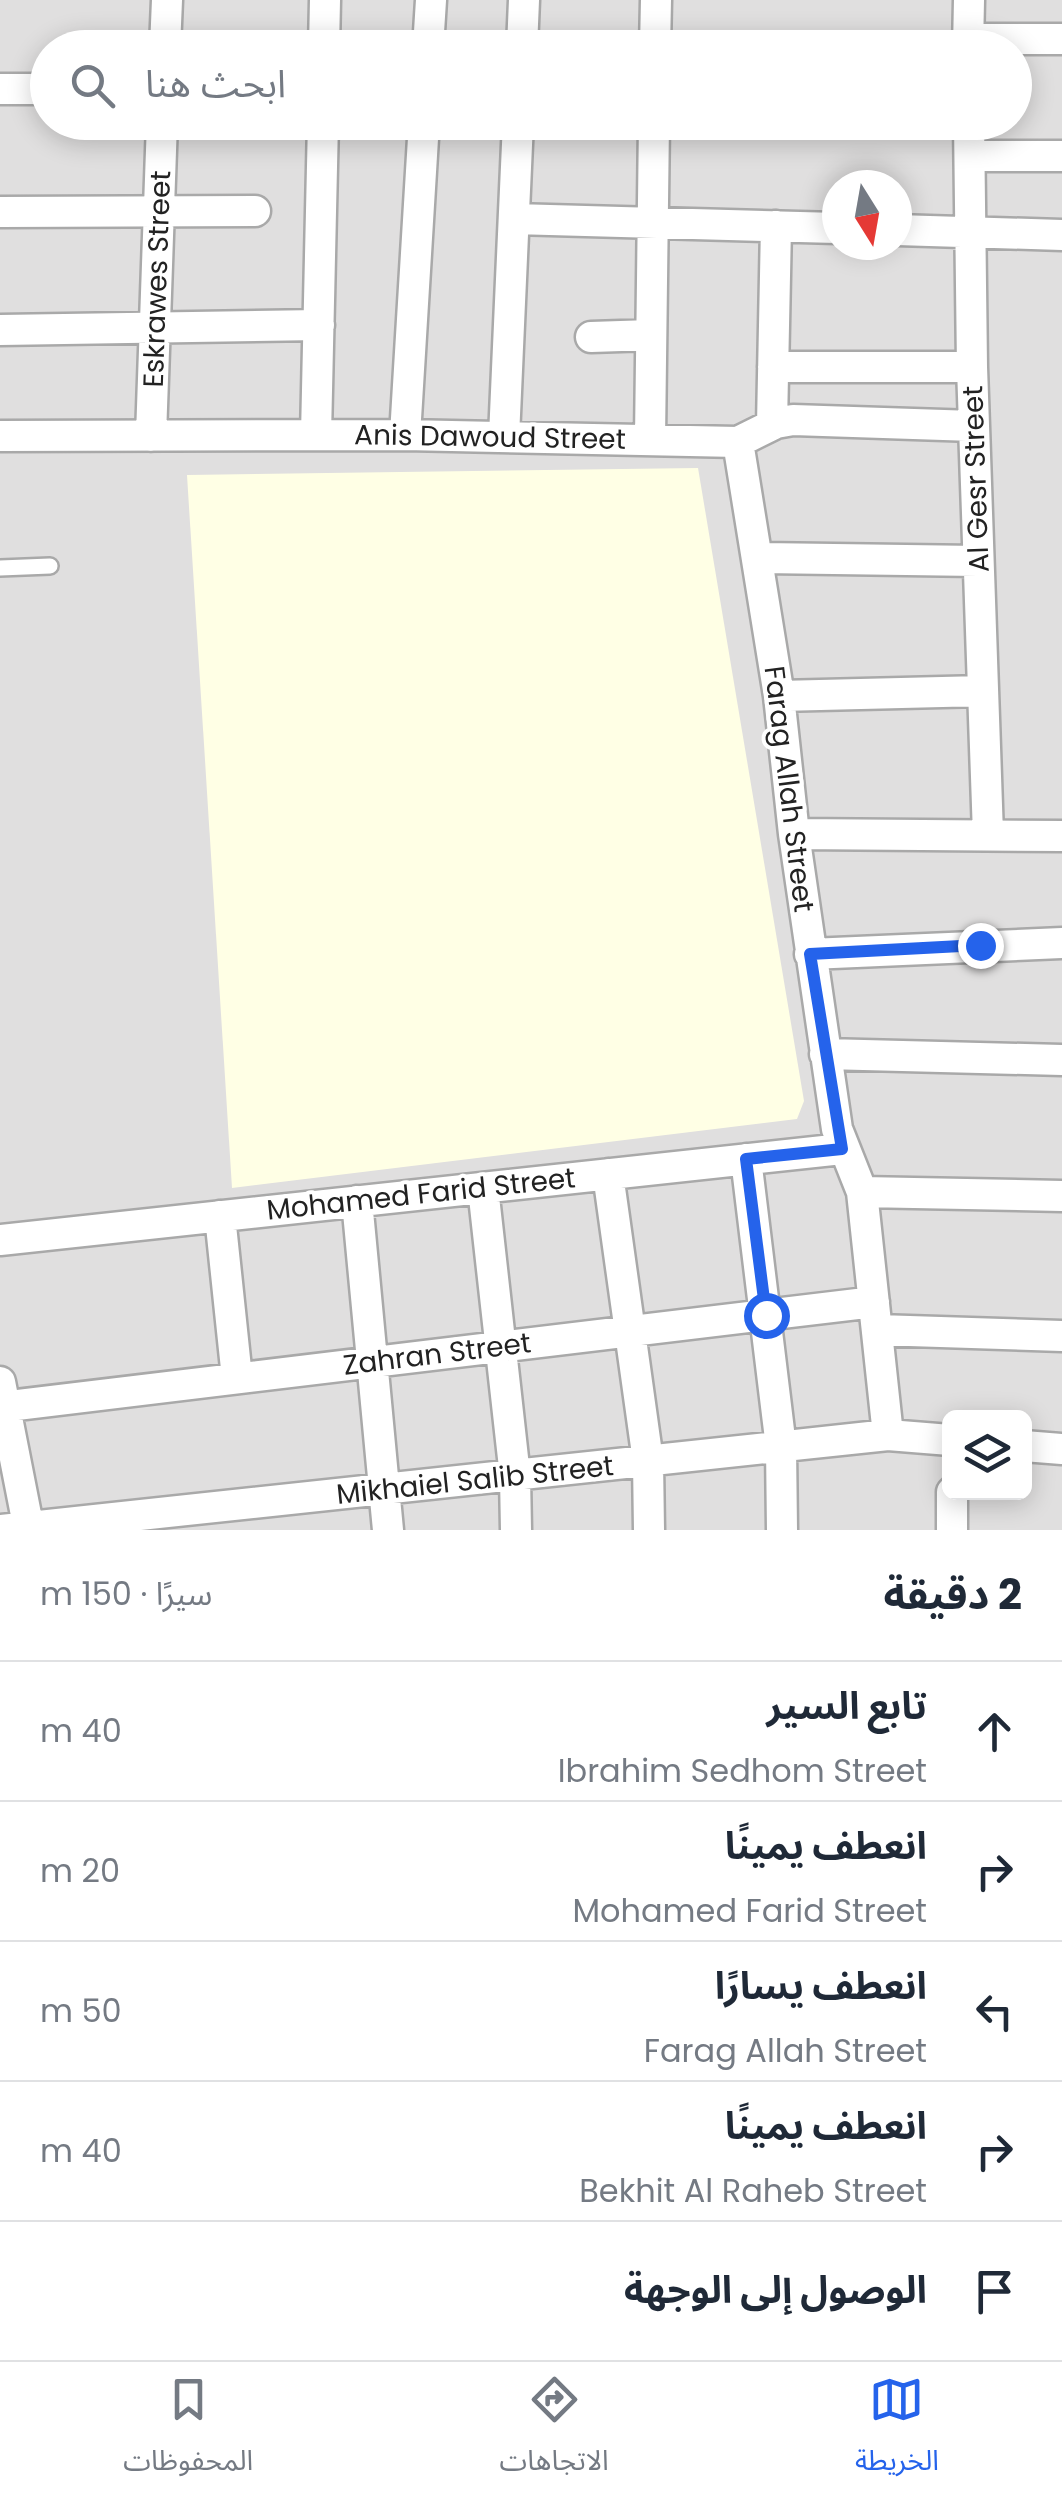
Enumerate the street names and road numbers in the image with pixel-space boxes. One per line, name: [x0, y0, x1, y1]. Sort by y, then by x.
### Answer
street label: Eskrawes Street: [134, 170, 180, 388]
street label: Al Gesr Street: [953, 385, 999, 573]
street label: Anis Dawoud Street: [354, 415, 626, 459]
street label: Farag Allah Street: [755, 664, 823, 914]
street label: Mohamed Farid Street: [265, 1158, 577, 1230]
street label: Zahran Street: [341, 1323, 533, 1385]
street label: Mikhaiel Salib Street: [335, 1446, 615, 1514]

